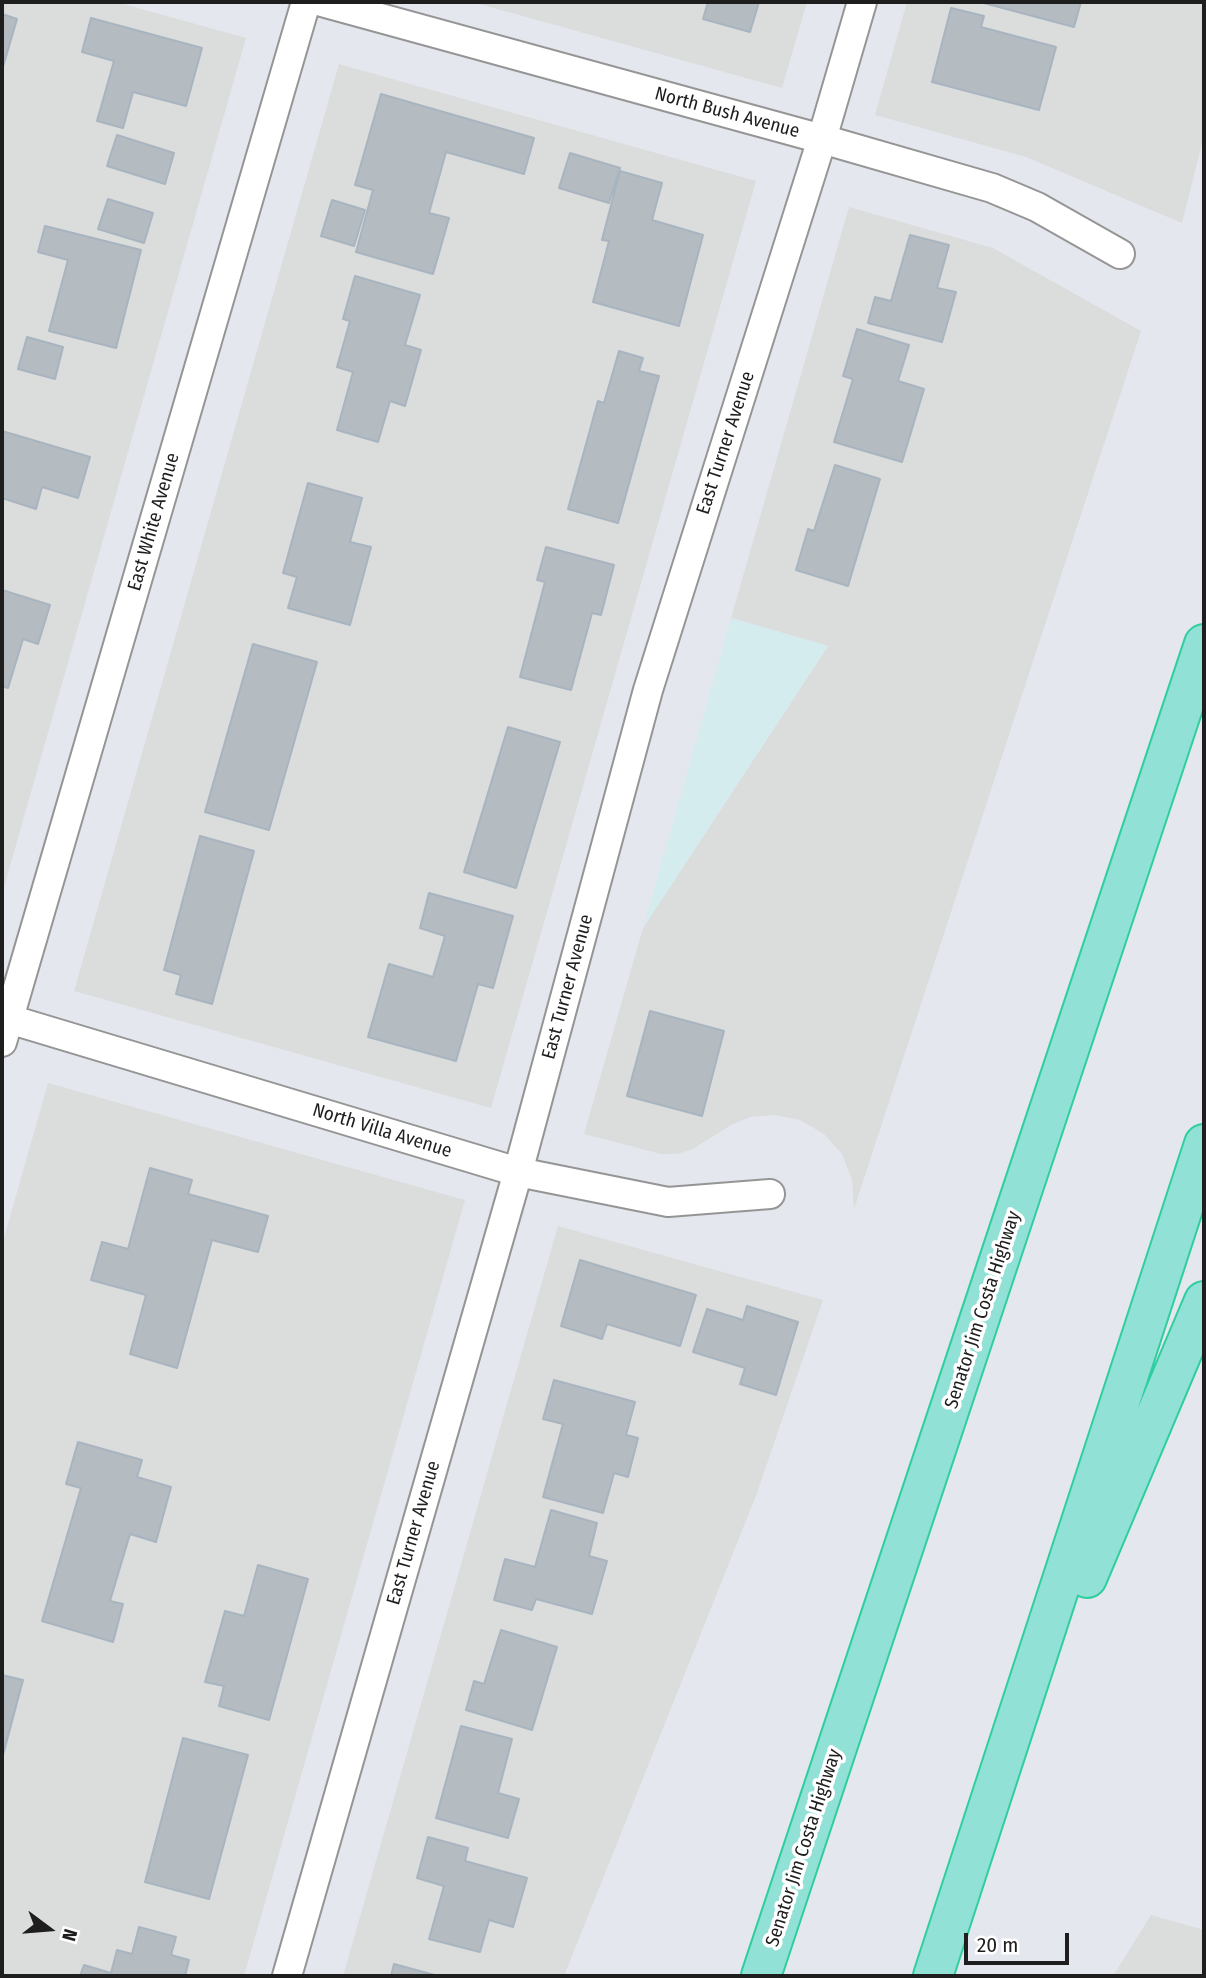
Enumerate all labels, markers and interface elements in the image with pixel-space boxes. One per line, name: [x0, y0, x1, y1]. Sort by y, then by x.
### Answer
street label: North Bush Avenue: [652, 83, 802, 143]
street label: East Turner Avenue: [692, 369, 760, 517]
street label: East White Avenue: [123, 450, 185, 594]
street label: East Turner Avenue: [538, 912, 598, 1062]
street label: North Villa Avenue: [310, 1099, 454, 1163]
street label: Senator Jim Costa Highway: [940, 1208, 1026, 1412]
street label: East Turner Avenue: [383, 1458, 445, 1608]
street label: Senator Jim Costa Highway: [761, 1746, 847, 1950]
north arrow: [14, 1894, 84, 1964]
scale bar: [968, 1918, 1073, 1962]
text: N: [57, 1926, 82, 1944]
text: 20 m: [977, 1932, 1018, 1958]

